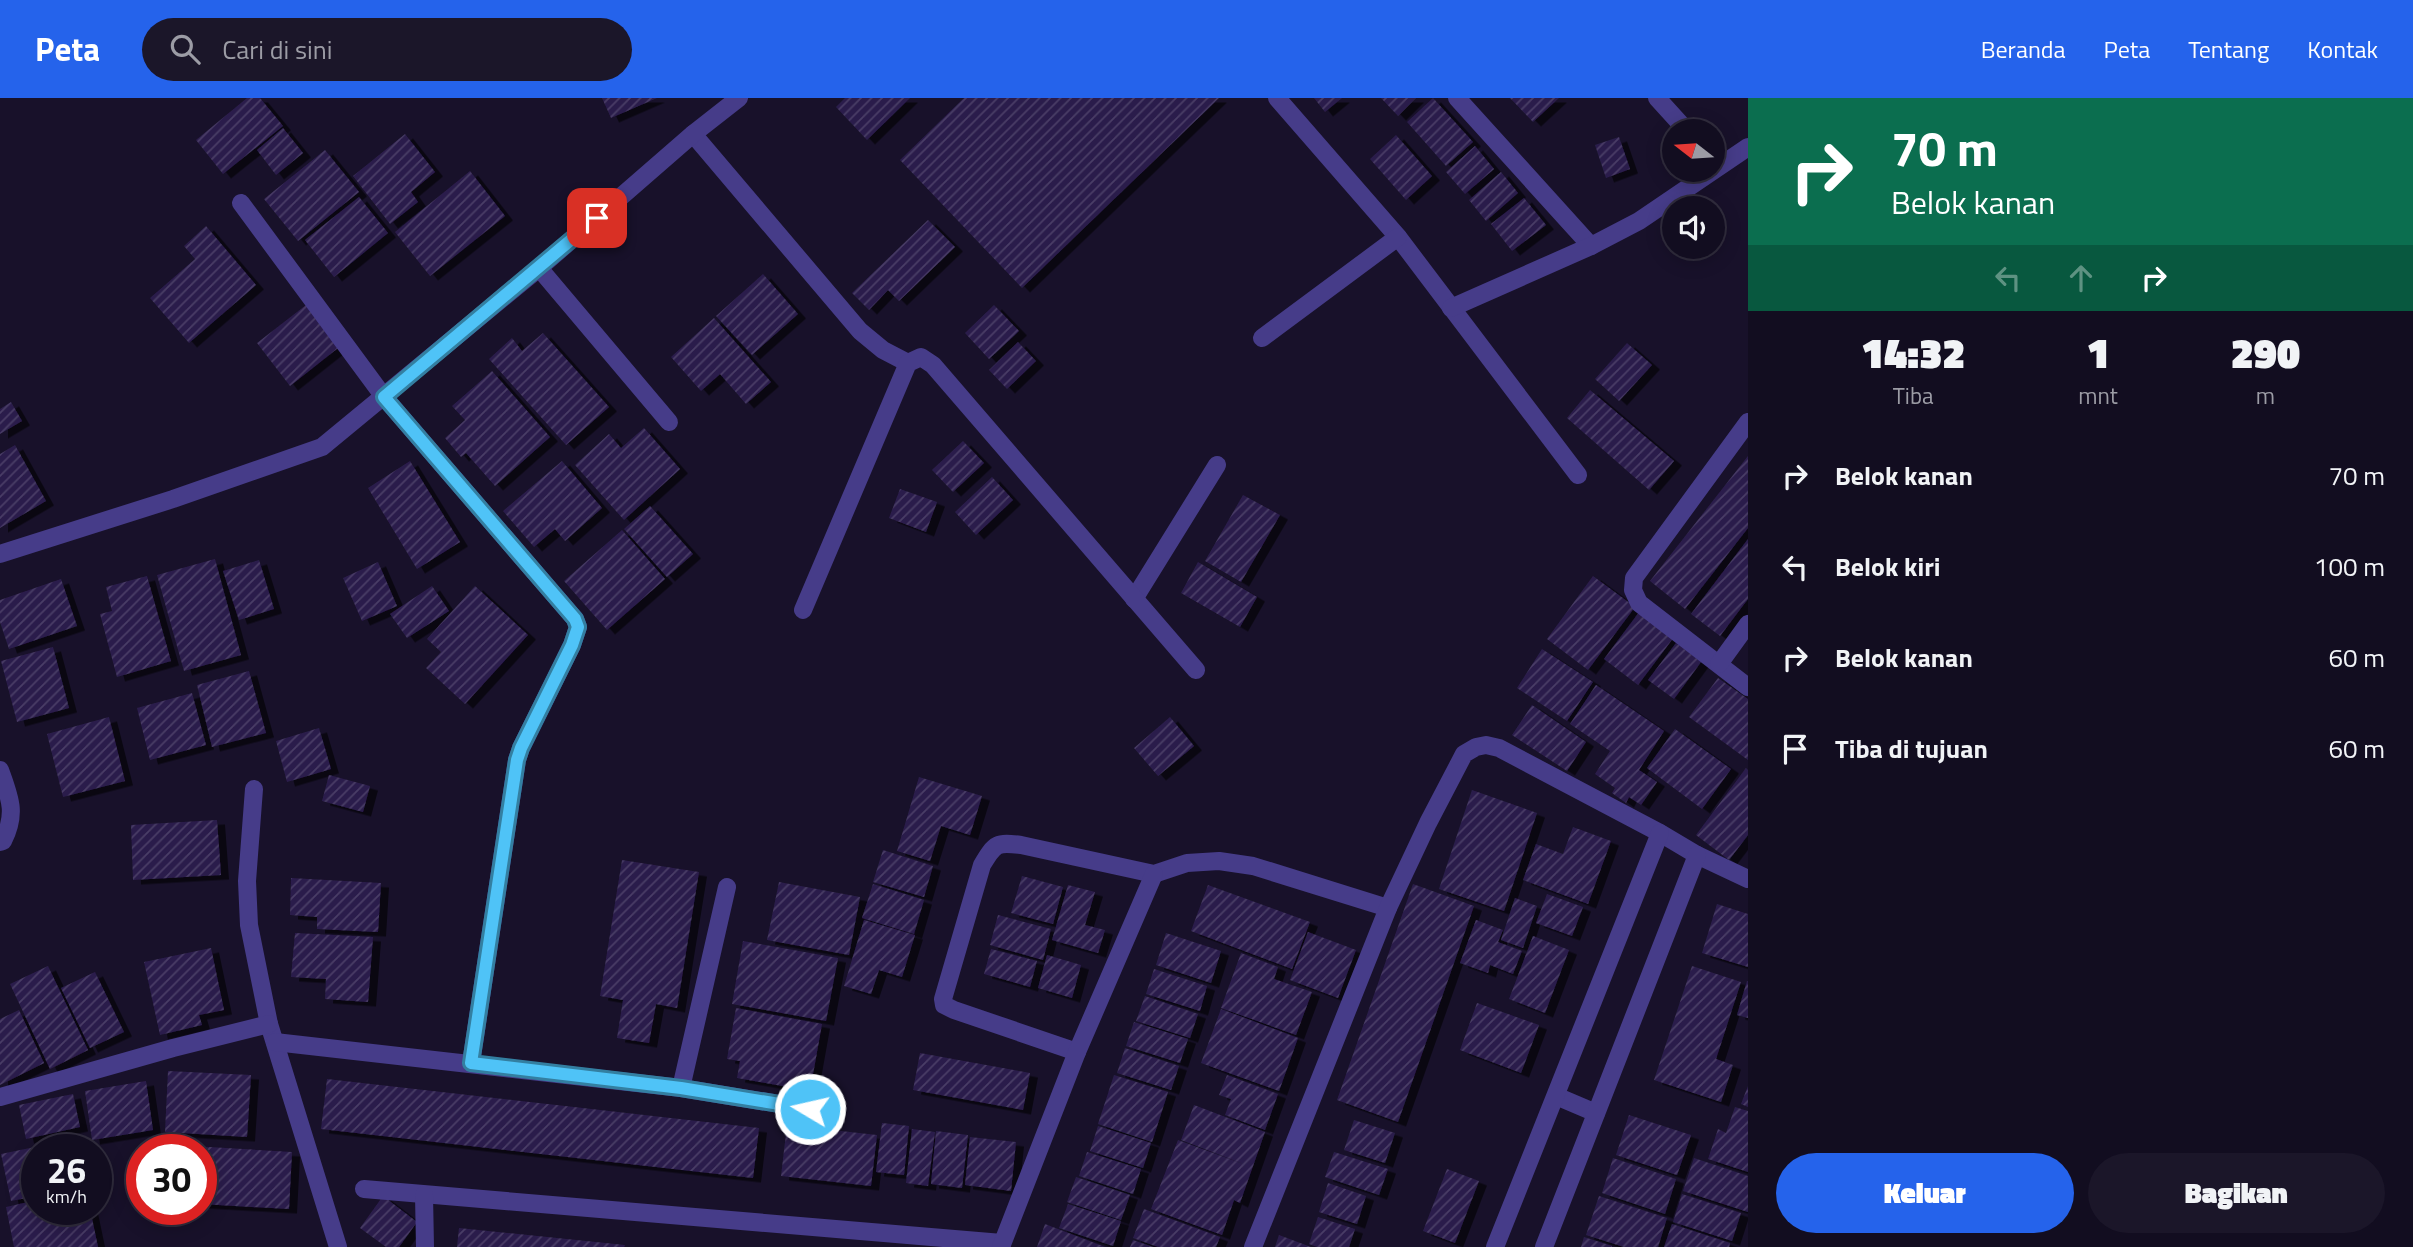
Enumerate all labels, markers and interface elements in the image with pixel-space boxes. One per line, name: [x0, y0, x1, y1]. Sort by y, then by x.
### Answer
search box: [142, 18, 632, 81]
text: Peta: [35, 24, 100, 74]
icon: search: [166, 30, 204, 68]
text: Cari di sini: [222, 30, 332, 69]
text: Beranda: [1981, 31, 2066, 67]
text: Peta: [2104, 31, 2150, 67]
text: Tentang: [2188, 31, 2269, 67]
text: Kontak: [2307, 31, 2378, 67]
text: 70 m: [1891, 110, 1998, 185]
north arrow: [1662, 119, 1726, 182]
map controls: [1662, 119, 1725, 259]
icon: right: [1776, 126, 1867, 217]
text: Belok kanan: [1891, 178, 2055, 226]
pin: [567, 188, 627, 248]
button: sound: [1662, 196, 1725, 259]
icon: arrive: [578, 199, 616, 237]
icon: left: [1989, 259, 2027, 297]
icon: ahead: [2062, 259, 2100, 297]
icon: right: [2135, 259, 2173, 297]
text: 14:32: [1861, 320, 1965, 384]
text: 1: [2087, 320, 2110, 384]
text: 290: [2231, 320, 2300, 384]
text: Tiba: [1893, 378, 1934, 413]
text: mnt: [2078, 378, 2118, 413]
text: m: [2256, 378, 2275, 413]
text: Belok kanan: [1835, 456, 1973, 495]
text: 70 m: [2328, 456, 2385, 495]
icon: right: [1776, 457, 1814, 495]
text: Belok kiri: [1835, 547, 1941, 586]
text: 100 m: [2314, 547, 2385, 586]
icon: left: [1776, 548, 1814, 586]
text: Belok kanan: [1835, 638, 1973, 677]
text: 60 m: [2328, 638, 2385, 677]
icon: right: [1776, 639, 1814, 677]
text: Tiba di tujuan: [1835, 729, 1988, 768]
text: 60 m: [2328, 729, 2385, 768]
icon: arrive: [1776, 730, 1814, 768]
position arrow: [773, 1072, 847, 1146]
speed limit sign: 30: [126, 1134, 217, 1225]
text: 26: [47, 1143, 86, 1197]
button: Keluar: [1776, 1153, 2074, 1233]
button: Bagikan: [2088, 1153, 2385, 1233]
text: km/h: [46, 1183, 87, 1210]

